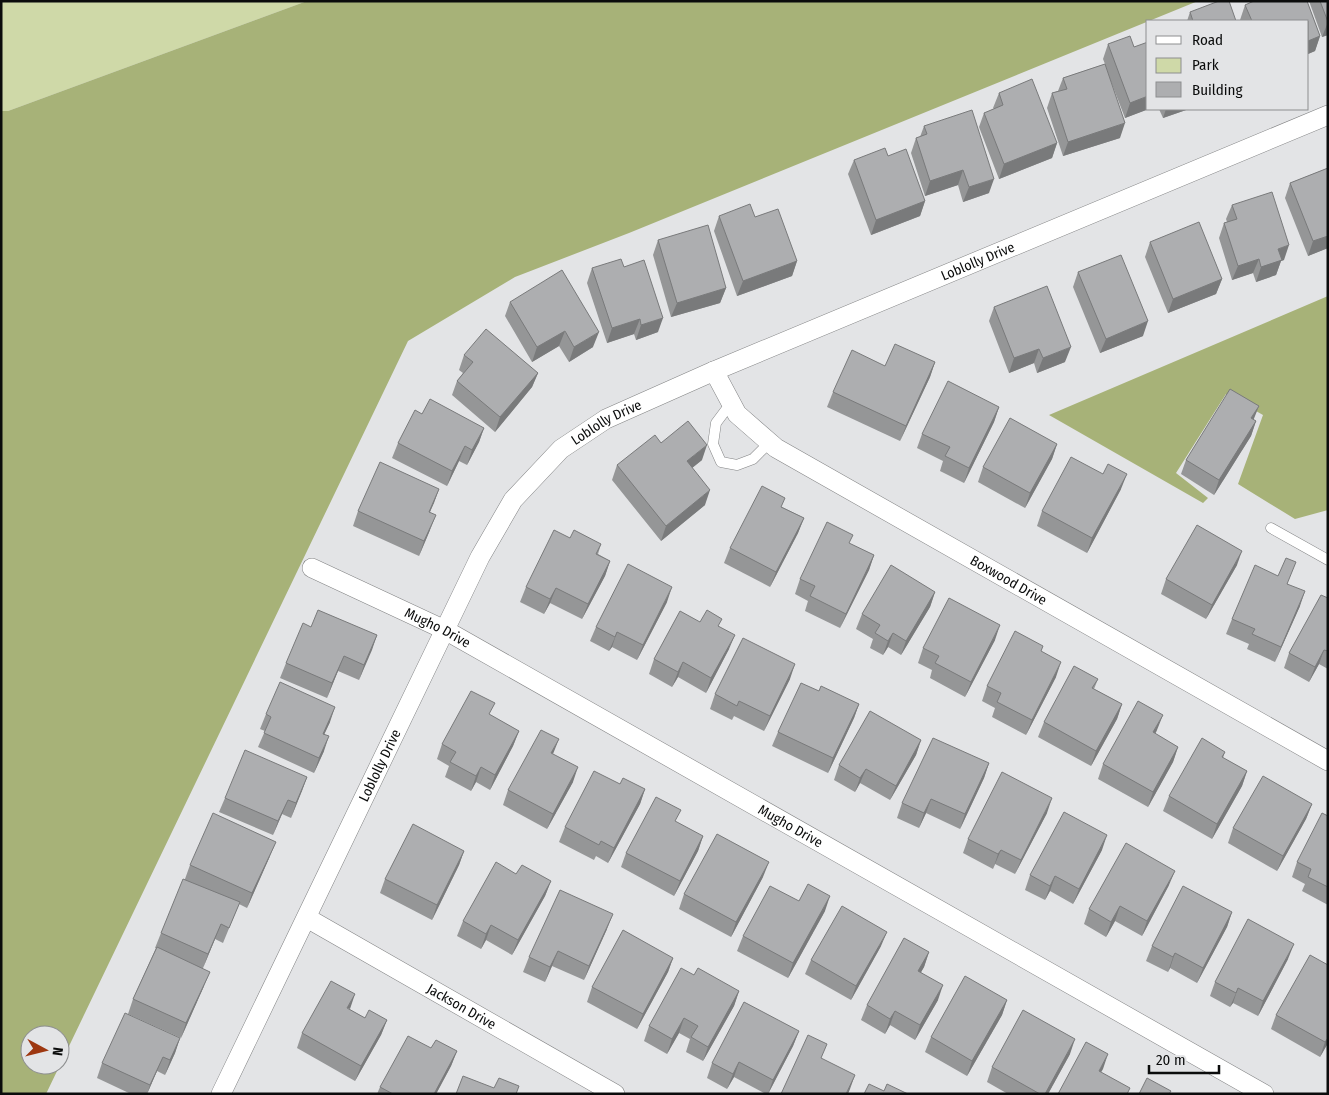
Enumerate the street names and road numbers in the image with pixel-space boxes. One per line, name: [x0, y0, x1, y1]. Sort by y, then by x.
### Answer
street label: Loblolly Drive: [938, 238, 1017, 284]
street label: Loblolly Drive: [568, 396, 644, 448]
street label: Boxwood Drive: [967, 551, 1050, 608]
street label: Mugho Drive: [402, 604, 474, 651]
street label: Loblolly Drive: [355, 726, 404, 804]
street label: Mugho Drive: [755, 801, 826, 851]
street label: Jackson Drive: [424, 980, 499, 1033]

